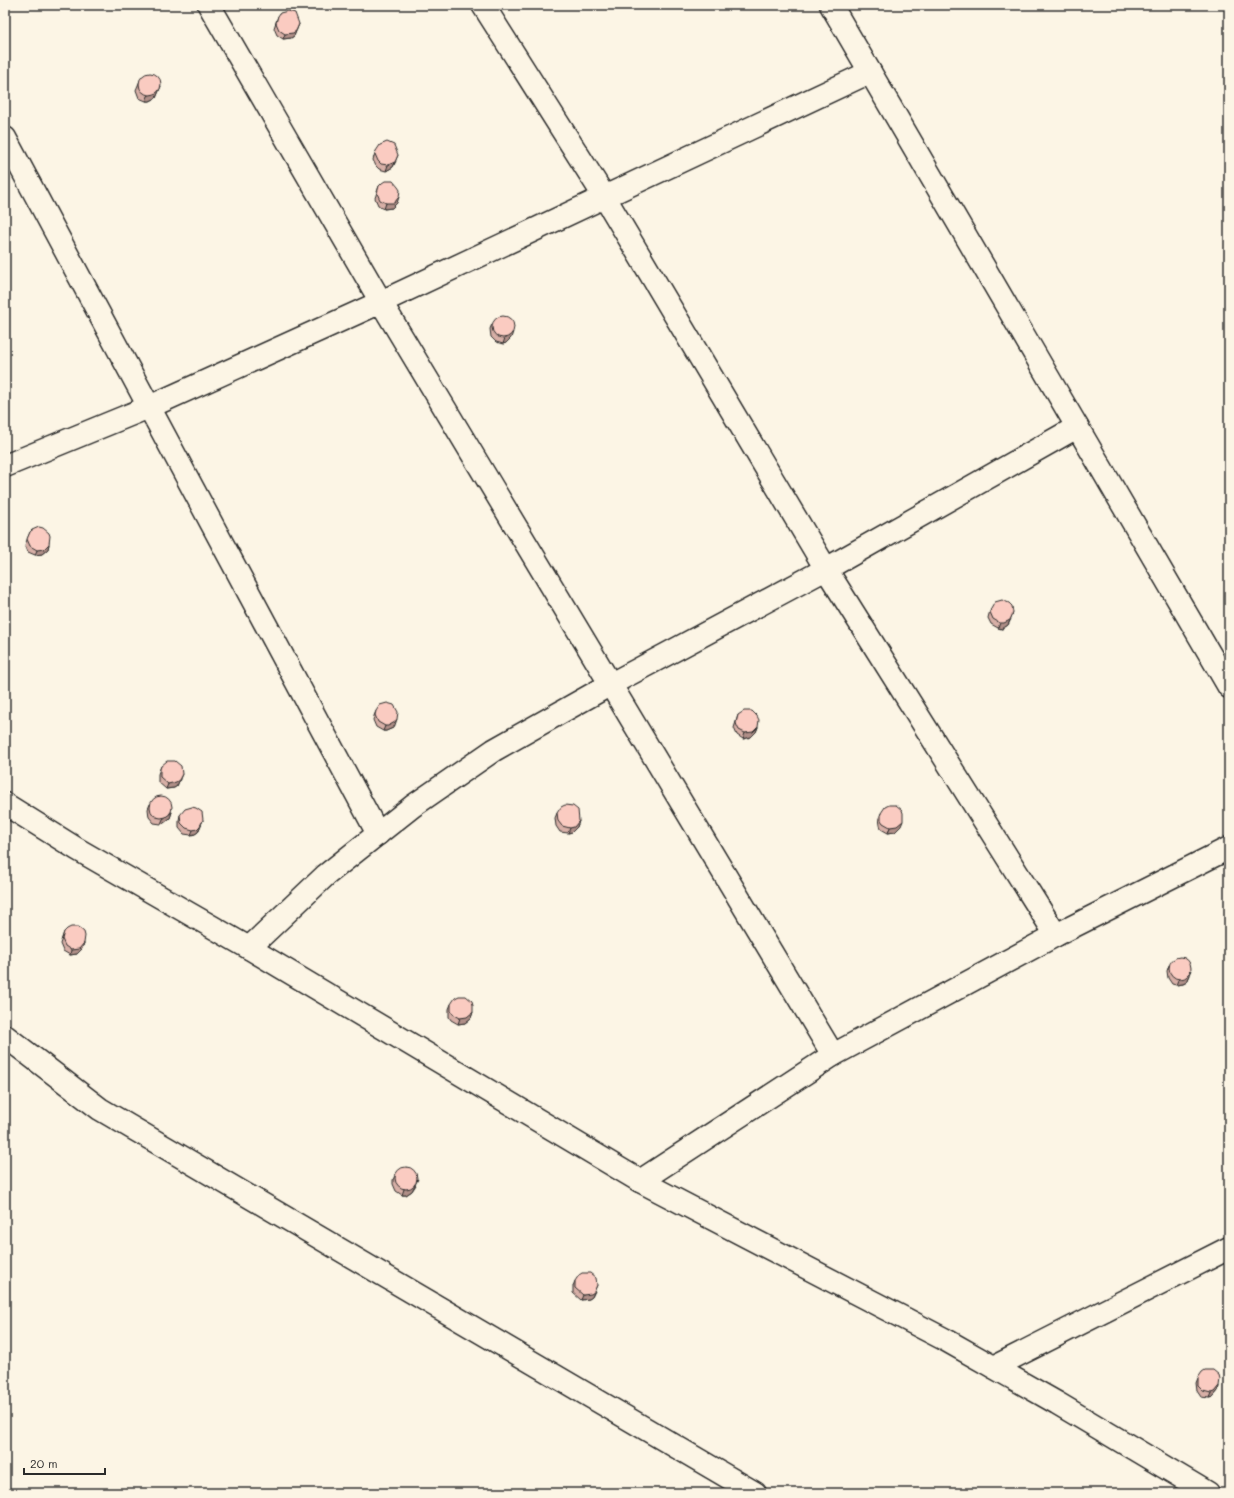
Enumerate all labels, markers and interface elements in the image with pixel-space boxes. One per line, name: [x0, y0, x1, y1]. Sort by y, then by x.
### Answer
scale bar: [24, 1450, 105, 1476]
text: 20 m: [30, 1455, 58, 1471]

